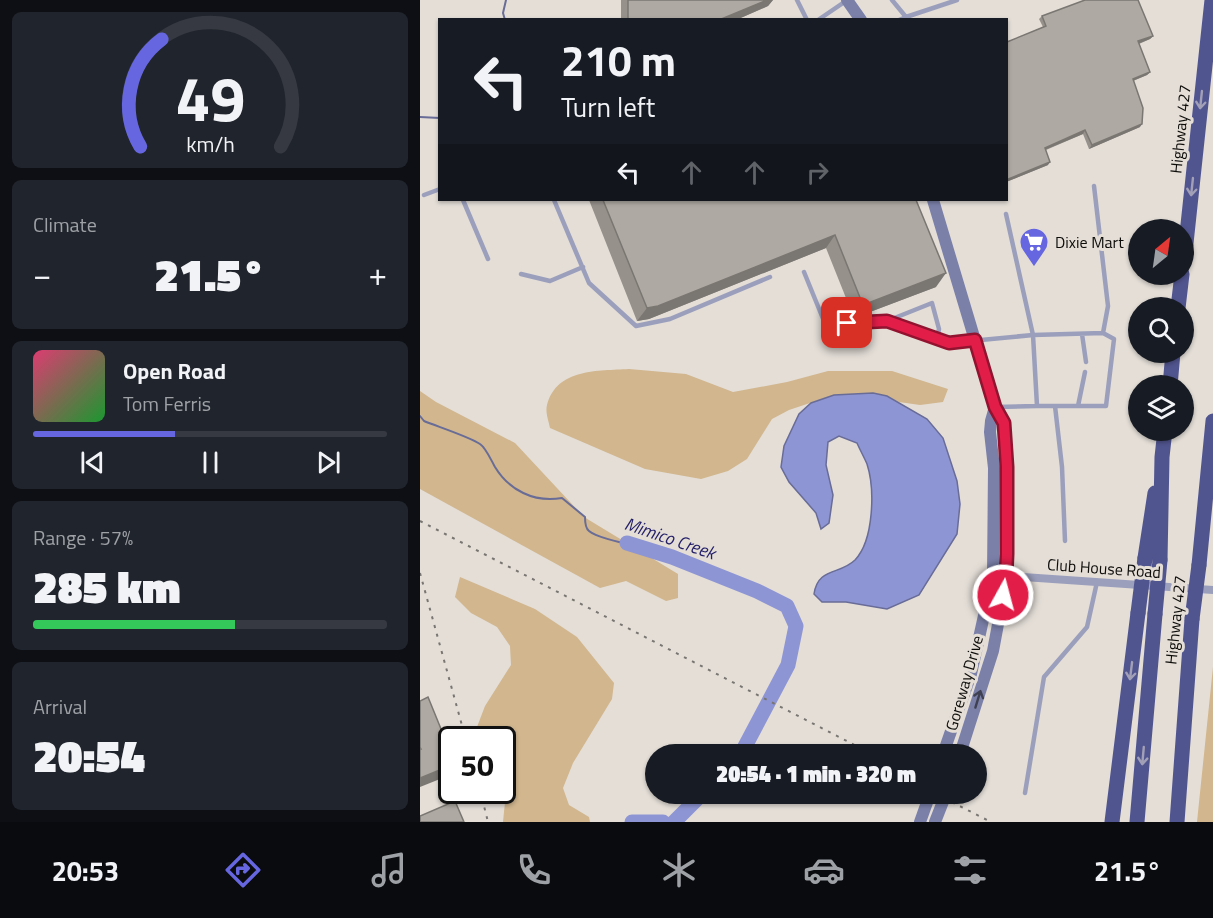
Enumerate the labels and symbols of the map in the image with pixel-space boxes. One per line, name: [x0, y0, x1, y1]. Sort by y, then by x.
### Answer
street label: Highway 427: [1163, 83, 1197, 175]
one-way arrow: [1196, 90, 1207, 109]
one-way arrow: [1186, 177, 1197, 197]
north arrow: [1128, 219, 1194, 285]
supermarket icon: Dixie Mart: [1018, 226, 1050, 268]
place label: Dixie Mart: [1055, 230, 1124, 254]
pin: [821, 297, 872, 348]
water label: Mimico Creek: [621, 510, 721, 567]
street label: Club House Road: [1046, 552, 1162, 584]
position arrow: [971, 563, 1035, 627]
street label: Highway 427: [1158, 574, 1192, 666]
street label: Goreway Drive: [939, 633, 989, 733]
one-way arrow: [1125, 661, 1136, 681]
one-way arrow: [973, 690, 984, 709]
speed limit sign: 50: [438, 726, 516, 804]
one-way arrow: [1137, 746, 1148, 766]

